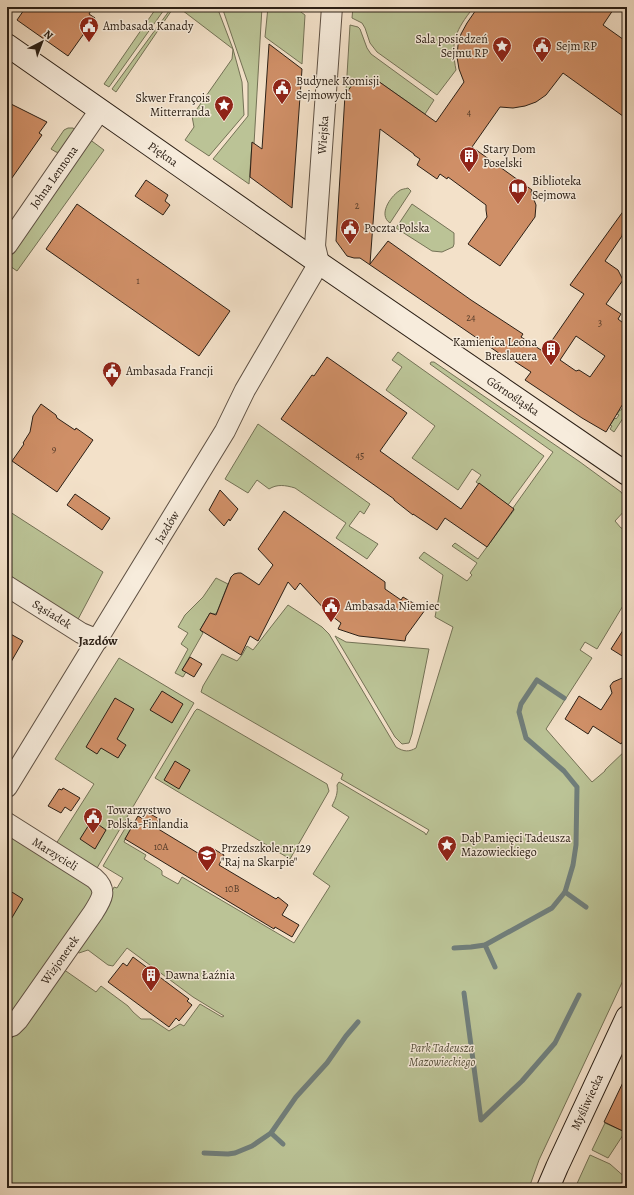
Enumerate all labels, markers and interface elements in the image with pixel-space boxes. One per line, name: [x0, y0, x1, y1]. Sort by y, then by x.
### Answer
public building icon: Ambasada Kanady: [78, 15, 100, 43]
place label: Ambasada Kanady: [102, 18, 194, 34]
north arrow: [22, 22, 62, 62]
text: N: [40, 27, 56, 43]
place label: Sala posiedzeń Sejmu RP: [415, 31, 488, 61]
place icon: Sala posiedzeń Sejmu RP: [491, 35, 513, 63]
public building icon: Sejm RP: [531, 35, 553, 63]
place label: Sejm RP: [556, 38, 597, 54]
place label: Budynek Komisji Sejmowych: [296, 73, 379, 103]
public building icon: Budynek Komisji Sejmowych: [271, 77, 293, 105]
place label: Skwer François Mitterranda: [136, 90, 210, 120]
place icon: Skwer François Mitterranda: [213, 94, 235, 122]
house number: 4: [467, 106, 472, 119]
street label: Wiejska: [314, 115, 332, 156]
street label: Piękna: [145, 138, 182, 170]
place label: Stary Dom Poselski: [483, 141, 536, 171]
street label: Johna Lennona: [26, 142, 82, 212]
building icon: Stary Dom Poselski: [458, 145, 480, 173]
place label: Biblioteka Sejmowa: [532, 173, 582, 203]
library icon: Biblioteka Sejmowa: [507, 177, 529, 205]
house number: 2: [355, 199, 360, 212]
public building icon: Poczta Polska: [339, 217, 361, 245]
place label: Poczta Polska: [364, 220, 430, 236]
house number: 1: [136, 274, 140, 287]
house number: 24: [466, 311, 476, 324]
house number: 3: [598, 316, 602, 329]
place label: Kamienica Leona Breslauera: [453, 334, 537, 364]
building icon: Kamienica Leona Breslauera: [540, 338, 562, 366]
public building icon: Ambasada Francji: [101, 360, 123, 388]
place label: Ambasada Francji: [125, 363, 213, 379]
street label: Górnośląska: [483, 372, 543, 420]
house number: 9: [52, 442, 57, 455]
house number: 45: [356, 449, 364, 462]
street label: Jazdów: [151, 507, 183, 546]
public building icon: Ambasada Niemiec: [320, 595, 342, 623]
street label: Sąsiadek: [29, 596, 75, 632]
place label: Ambasada Niemiec: [344, 598, 439, 614]
district label: Jazdów: [78, 632, 118, 649]
place label: Towarzystwo Polska-Finlandia: [107, 802, 189, 832]
public building icon: Towarzystwo Polska-Finlandia: [82, 806, 104, 834]
place label: Dąb Pamięci Tadeusza Mazowieckiego: [461, 830, 571, 860]
street label: Marzycieli: [29, 834, 81, 874]
place icon: Dąb Pamięci Tadeusza Mazowieckiego: [436, 834, 458, 862]
house number: 10A: [154, 840, 168, 853]
place label: Przedszkole nr 129 "Raj na Skarpie": [221, 840, 311, 870]
school or university icon: Przedszkole nr 129 "Raj na Skarpie": [196, 844, 218, 872]
house number: 10B: [225, 882, 239, 895]
street label: Wizjonerek: [37, 932, 83, 988]
building icon: Dawna Łaźnia: [140, 964, 162, 992]
place label: Dawna Łaźnia: [165, 967, 235, 983]
park label: Park Tadeusza Mazowieckiego: [409, 1040, 475, 1070]
street label: Myśliwiecka: [567, 1071, 607, 1133]

